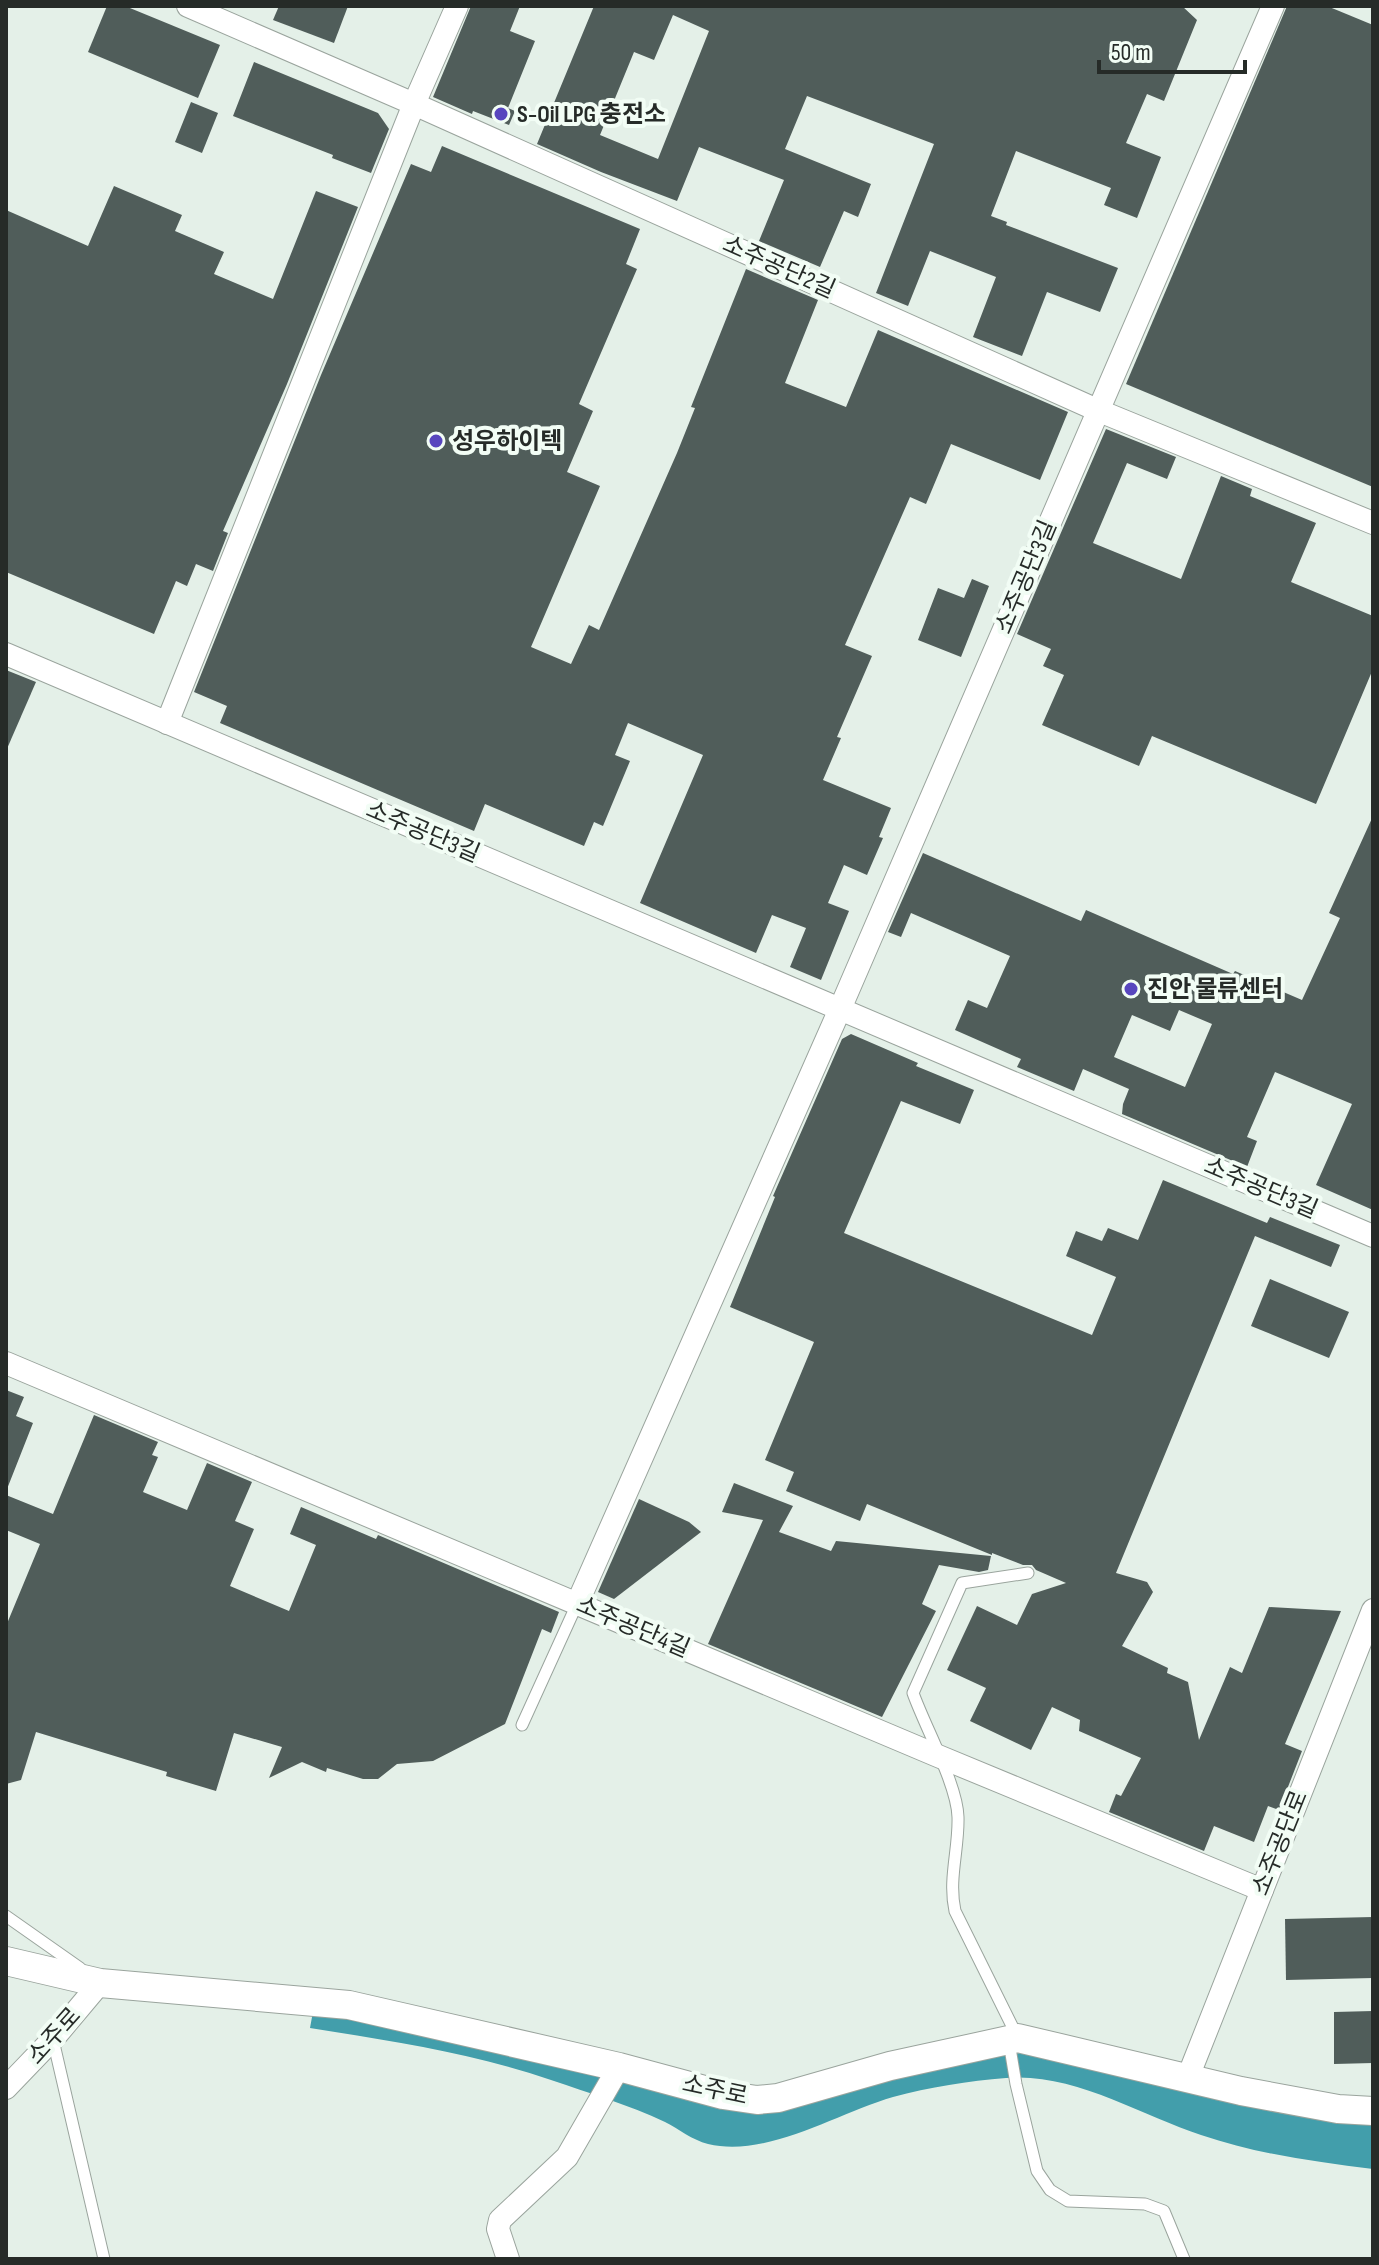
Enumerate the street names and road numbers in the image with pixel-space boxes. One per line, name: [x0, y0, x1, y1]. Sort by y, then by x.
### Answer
street label: 소주공단2길: [718, 229, 840, 305]
street label: 소주공단3길: [989, 516, 1063, 638]
street label: 소주공단3길: [362, 795, 484, 869]
street label: 소주공단3길: [1200, 1151, 1322, 1225]
street label: 소주공단4길: [572, 1590, 694, 1664]
street label: 소주공단로: [1246, 1786, 1314, 1900]
street label: 소주로: [21, 2002, 87, 2070]
street label: 소주로: [680, 2069, 750, 2111]

